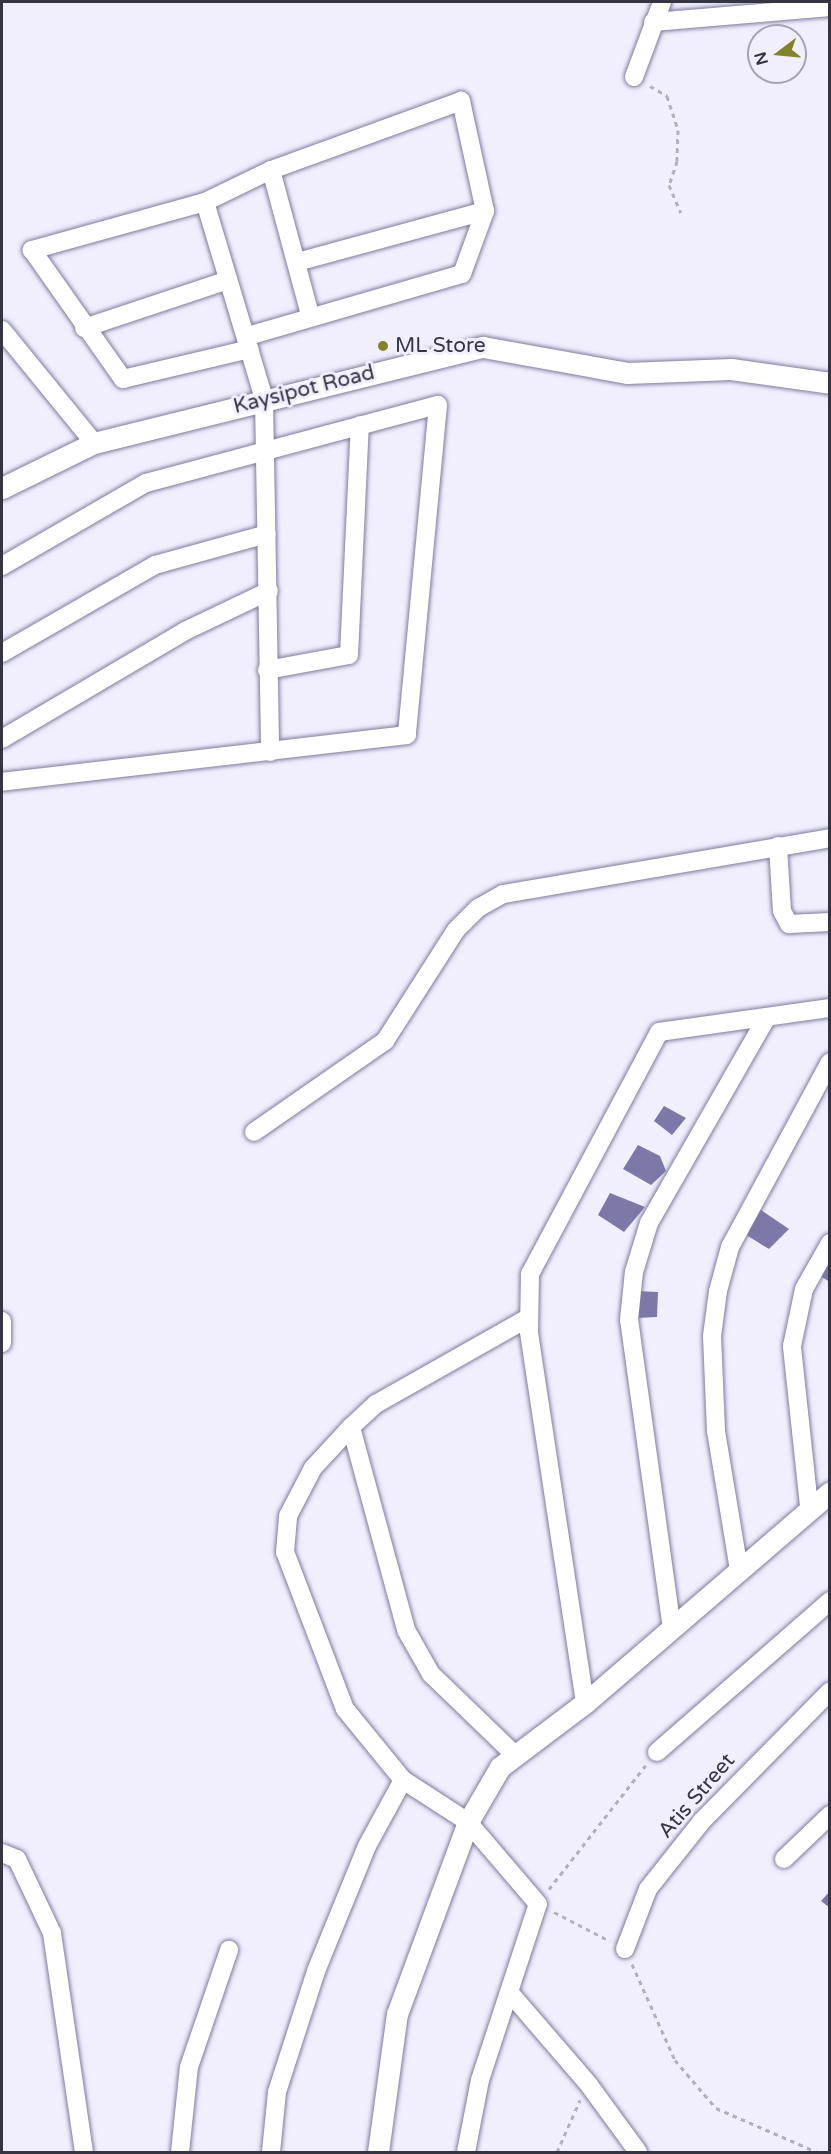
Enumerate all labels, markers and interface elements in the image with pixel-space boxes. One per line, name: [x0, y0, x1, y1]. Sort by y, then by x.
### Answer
north arrow: [747, 24, 807, 84]
text: N: [750, 49, 773, 67]
place label: ML Store: [395, 333, 486, 359]
marker: ML Store: [376, 339, 390, 353]
street label: Kaysipot Road: [231, 360, 377, 420]
street label: Atis Street: [653, 1748, 741, 1844]

